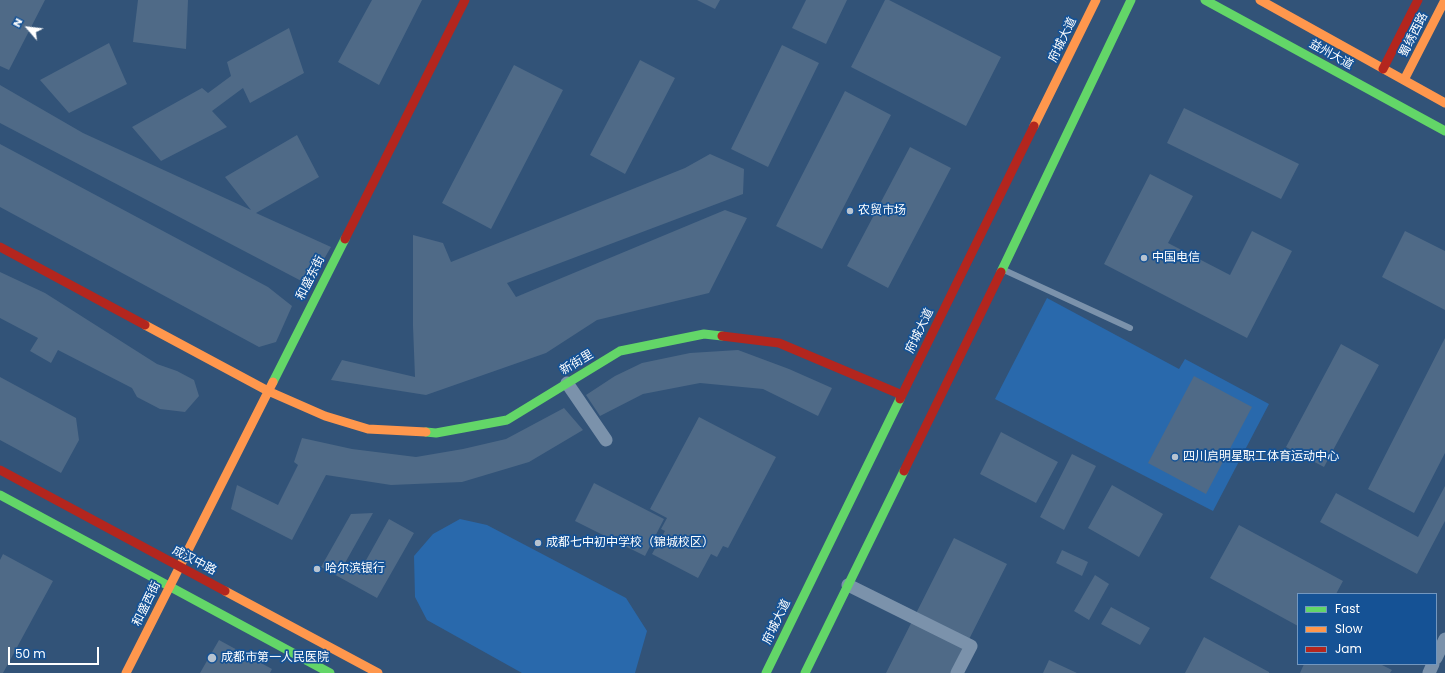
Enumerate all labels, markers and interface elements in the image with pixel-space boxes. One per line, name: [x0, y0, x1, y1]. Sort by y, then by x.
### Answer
north arrow: [8, 8, 48, 48]
street label: 蜀绣西路: [1397, 10, 1431, 60]
text: N: [8, 15, 26, 30]
street label: 府城大道: [1046, 15, 1080, 65]
street label: 益州大道: [1307, 37, 1355, 73]
place label: 农贸市场: [858, 204, 906, 218]
marker: 农贸市场: [845, 206, 855, 216]
place label: 中国电信: [1152, 251, 1200, 265]
street label: 和盛东街: [294, 253, 328, 303]
marker: 中国电信: [1139, 253, 1149, 263]
street label: 府城大道: [903, 306, 937, 356]
street label: 新街里: [558, 348, 596, 378]
place label: 四川启明星职工体育运动中心: [1183, 450, 1339, 464]
marker: 四川启明星职工体育运动中心: [1170, 452, 1180, 462]
place label: 成都七中初中学校（锦城校区）: [546, 536, 714, 550]
marker: 成都七中初中学校（锦城校区）: [533, 538, 543, 548]
street label: 成汉中路: [169, 543, 219, 579]
place label: 哈尔滨银行: [325, 562, 385, 576]
marker: 哈尔滨银行: [312, 564, 322, 574]
street label: 和盛西街: [130, 579, 164, 629]
legend: [1297, 593, 1437, 665]
street label: 府城大道: [760, 597, 794, 647]
text: Fast: [1335, 600, 1360, 617]
text: Slow: [1335, 620, 1363, 637]
scale bar: [10, 639, 101, 665]
text: Jam: [1335, 640, 1362, 657]
text: 50 m: [15, 645, 46, 662]
place label: 成都市第一人民医院: [221, 651, 329, 665]
marker: 成都市第一人民医院: [206, 652, 218, 664]

